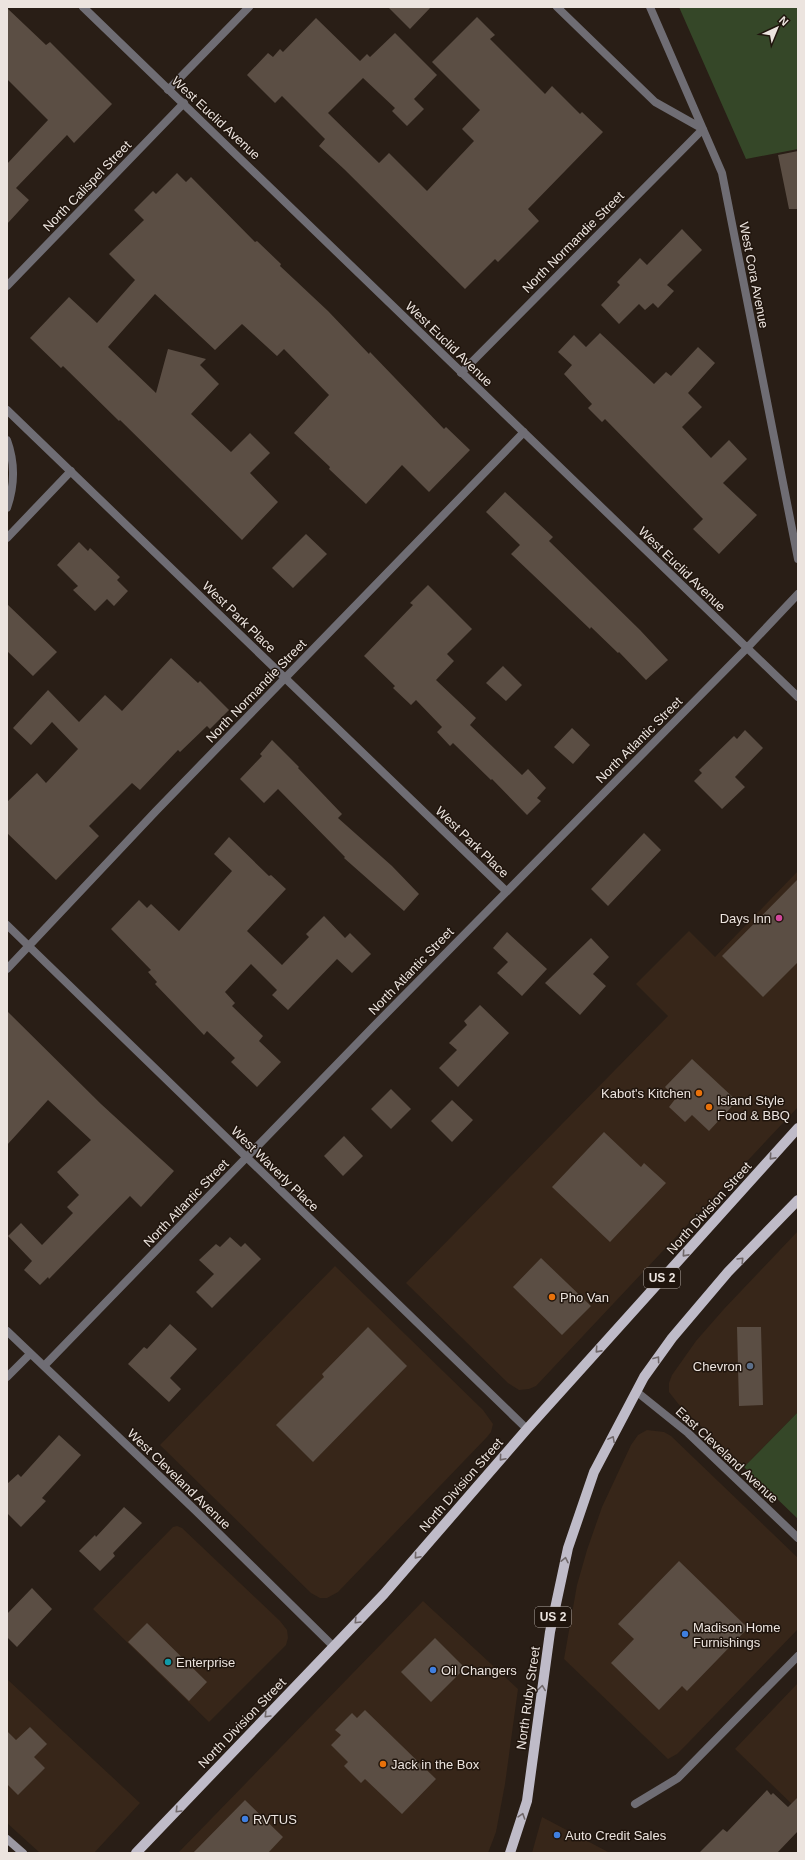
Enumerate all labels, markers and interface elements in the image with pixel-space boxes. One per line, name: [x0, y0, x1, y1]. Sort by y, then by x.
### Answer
north arrow: [757, 8, 797, 48]
text: N: [777, 14, 791, 28]
street label: West Euclid Avenue: [169, 73, 263, 163]
street label: North Calispel Street: [40, 137, 134, 234]
street label: North Normandie Street: [519, 188, 627, 296]
street label: West Cora Avenue: [736, 221, 772, 329]
street label: West Euclid Avenue: [402, 299, 496, 389]
street label: West Euclid Avenue: [635, 524, 729, 614]
street label: West Park Place: [199, 578, 279, 656]
street label: North Normandie Street: [203, 636, 309, 746]
street label: North Atlantic Street: [593, 694, 685, 786]
street label: West Park Place: [432, 803, 512, 881]
place label: Days Inn: [720, 911, 771, 926]
marker: Days Inn: [774, 913, 784, 923]
street label: North Atlantic Street: [365, 924, 457, 1018]
place label: Kabot's Kitchen: [601, 1086, 691, 1101]
marker: Kabot's Kitchen: [694, 1088, 704, 1098]
place label: Island Style Food & BBQ: [717, 1093, 790, 1123]
marker: Island Style Food & BBQ: [704, 1102, 714, 1112]
street label: West Waverly Place: [228, 1123, 322, 1215]
one-way arrow: [769, 1152, 776, 1160]
street label: North Atlantic Street: [140, 1156, 232, 1250]
street label: North Division Street: [664, 1158, 755, 1257]
one-way arrow: [682, 1249, 689, 1256]
one-way arrow: [736, 1257, 743, 1265]
road number: US 2: [644, 1268, 680, 1288]
place label: Pho Van: [560, 1290, 609, 1305]
marker: Pho Van: [547, 1292, 557, 1302]
one-way arrow: [595, 1345, 602, 1353]
one-way arrow: [653, 1357, 660, 1364]
place label: Chevron: [693, 1359, 742, 1374]
marker: Chevron: [745, 1361, 755, 1371]
street label: East Cleveland Avenue: [673, 1404, 781, 1506]
street label: West Cleveland Avenue: [124, 1426, 234, 1532]
street label: North Division Street: [416, 1435, 506, 1535]
one-way arrow: [607, 1436, 615, 1443]
one-way arrow: [499, 1453, 506, 1461]
one-way arrow: [414, 1552, 421, 1559]
one-way arrow: [561, 1557, 569, 1563]
road number: US 2: [535, 1607, 571, 1627]
one-way arrow: [354, 1616, 362, 1624]
place label: Madison Home Furnishings: [693, 1620, 780, 1650]
marker: Madison Home Furnishings: [680, 1629, 690, 1639]
street label: North Ruby Street: [513, 1645, 543, 1751]
place label: Enterprise: [176, 1655, 235, 1670]
marker: Enterprise: [163, 1657, 173, 1667]
place label: Oil Changers: [441, 1663, 517, 1678]
marker: Oil Changers: [428, 1665, 438, 1675]
street label: North Division Street: [195, 1675, 289, 1771]
one-way arrow: [537, 1685, 546, 1691]
one-way arrow: [264, 1710, 272, 1718]
place label: Jack in the Box: [391, 1757, 480, 1772]
marker: Jack in the Box: [378, 1759, 388, 1769]
one-way arrow: [175, 1805, 182, 1812]
place label: RVTUS: [253, 1812, 297, 1827]
one-way arrow: [517, 1813, 526, 1820]
marker: RVTUS: [240, 1814, 250, 1824]
place label: Auto Credit Sales: [565, 1828, 667, 1843]
marker: Auto Credit Sales: [552, 1830, 562, 1840]

